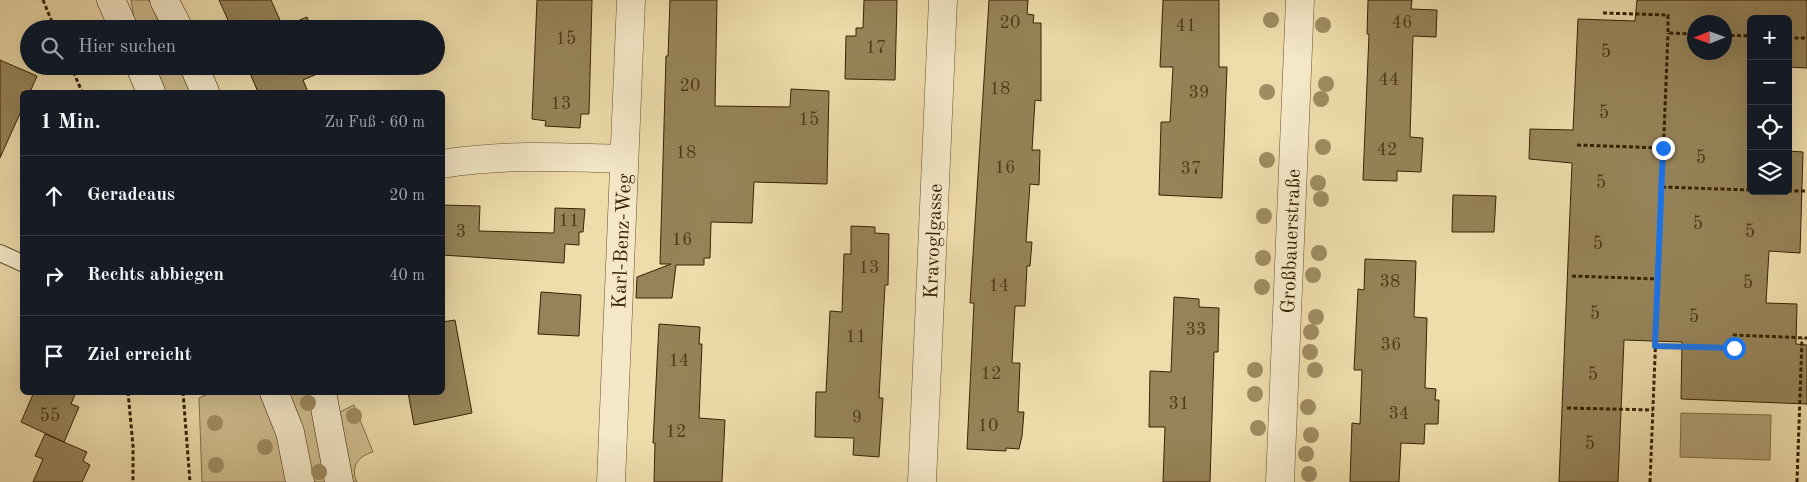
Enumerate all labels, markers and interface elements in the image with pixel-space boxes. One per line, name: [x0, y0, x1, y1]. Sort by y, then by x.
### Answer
house number: 20: [1000, 14, 1020, 32]
house number: 46: [1392, 14, 1412, 32]
north arrow: [1687, 15, 1732, 60]
map controls: [1747, 15, 1792, 195]
button: +: [1747, 15, 1792, 60]
house number: 41: [1176, 17, 1196, 35]
search box: [20, 20, 445, 75]
house number: 15: [556, 30, 576, 48]
icon: search: [38, 34, 66, 62]
text: Hier suchen: [78, 38, 176, 57]
house number: 17: [866, 39, 886, 57]
house number: 5: [1601, 43, 1611, 61]
button: −: [1747, 60, 1792, 105]
house number: 44: [1379, 71, 1399, 89]
house number: 20: [680, 77, 700, 95]
house number: 18: [990, 80, 1010, 98]
house number: 39: [1189, 84, 1209, 102]
house number: 13: [551, 95, 571, 113]
house number: 5: [1599, 104, 1609, 122]
button: locate: [1747, 105, 1792, 150]
house number: 15: [799, 111, 819, 129]
text: 1 Min.: [40, 112, 101, 133]
text: Zu Fuß · 60 m: [325, 115, 425, 131]
route end: [1652, 137, 1675, 160]
house number: 42: [1377, 141, 1397, 159]
house number: 18: [676, 144, 696, 162]
house number: 5: [1696, 149, 1706, 167]
button: layers: [1747, 150, 1792, 195]
house number: 16: [995, 159, 1015, 177]
house number: 37: [1181, 160, 1201, 178]
street label: Großbauerstraße: [1279, 169, 1305, 314]
street label: Karl-Benz-Weg: [610, 173, 636, 309]
house number: 5: [1596, 174, 1606, 192]
icon: ahead: [40, 182, 68, 210]
street label: Kravoglgasse: [922, 183, 947, 300]
text: Geradeaus: [87, 186, 175, 205]
text: 20 m: [389, 188, 425, 204]
house number: 11: [559, 212, 579, 230]
house number: 5: [1693, 215, 1703, 233]
house number: 3: [456, 223, 466, 241]
house number: 5: [1745, 223, 1755, 241]
house number: 16: [672, 231, 692, 249]
house number: 5: [1593, 235, 1603, 253]
house number: 13: [859, 259, 879, 277]
icon: right: [40, 262, 68, 290]
text: Rechts abbiegen: [87, 266, 224, 285]
text: 40 m: [389, 268, 425, 284]
house number: 38: [1380, 273, 1400, 291]
house number: 5: [1743, 274, 1753, 292]
house number: 14: [989, 277, 1009, 295]
house number: 5: [1590, 305, 1600, 323]
house number: 5: [1689, 308, 1699, 326]
house number: 33: [1186, 321, 1206, 339]
house number: 11: [846, 328, 866, 346]
house number: 36: [1381, 336, 1401, 354]
route start: [1723, 337, 1746, 360]
icon: arrive: [40, 342, 68, 370]
text: Ziel erreicht: [87, 346, 192, 365]
house number: 14: [669, 352, 689, 370]
house number: 12: [981, 365, 1001, 383]
house number: 5: [1588, 366, 1598, 384]
house number: 31: [1169, 395, 1189, 413]
house number: 34: [1389, 405, 1409, 423]
house number: 55: [40, 407, 60, 425]
house number: 9: [852, 409, 862, 427]
house number: 10: [978, 417, 998, 435]
house number: 12: [666, 423, 686, 441]
house number: 5: [1585, 435, 1595, 453]

